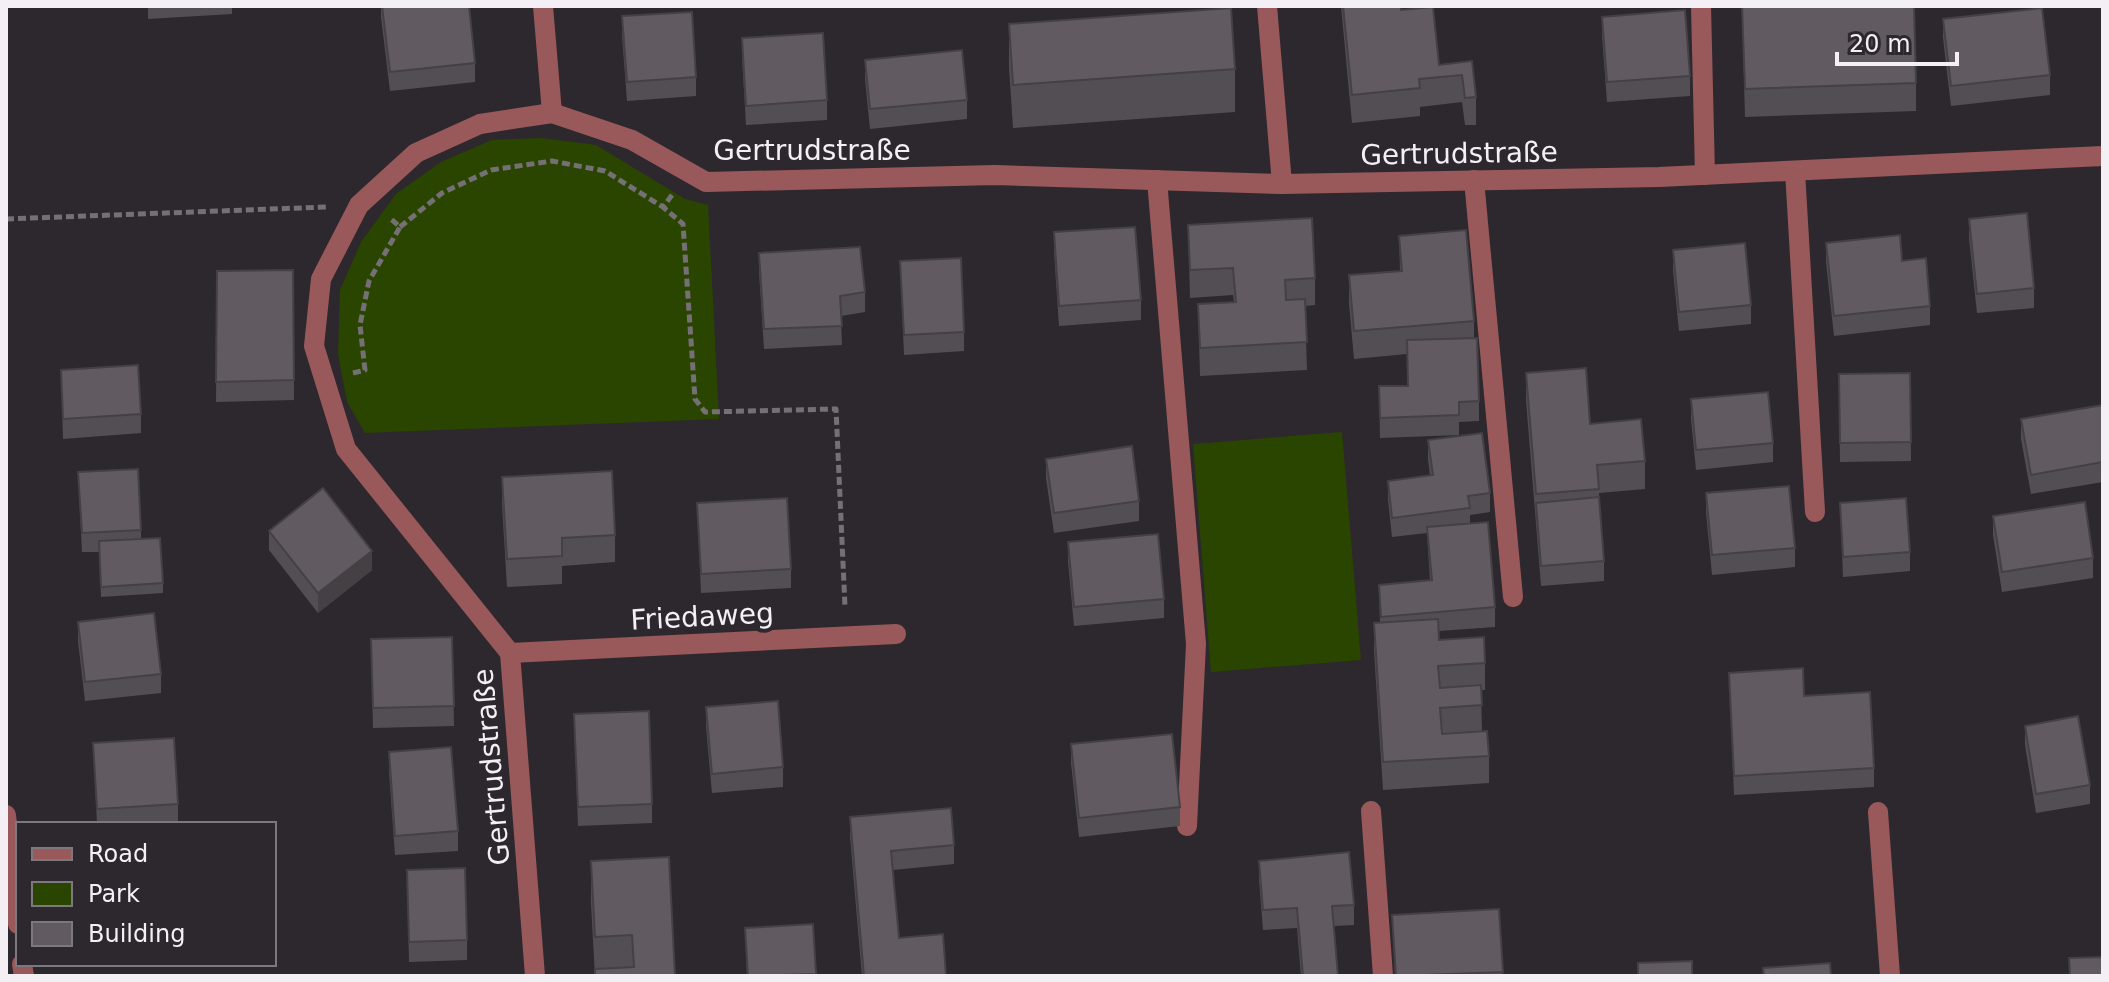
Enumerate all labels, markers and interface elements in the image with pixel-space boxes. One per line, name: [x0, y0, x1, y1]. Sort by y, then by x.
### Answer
scale bar: [1837, 16, 1957, 66]
text: 20 m: [1849, 30, 1911, 58]
street label: Gertrudstraße: [713, 134, 911, 167]
street label: Gertrudstraße: [1360, 135, 1558, 172]
street label: Friedaweg: [630, 596, 775, 637]
street label: Gertrudstraße: [466, 667, 517, 867]
legend: [16, 822, 276, 966]
text: Road: [88, 840, 148, 868]
text: Park: [88, 880, 140, 908]
text: Building: [88, 920, 185, 948]

